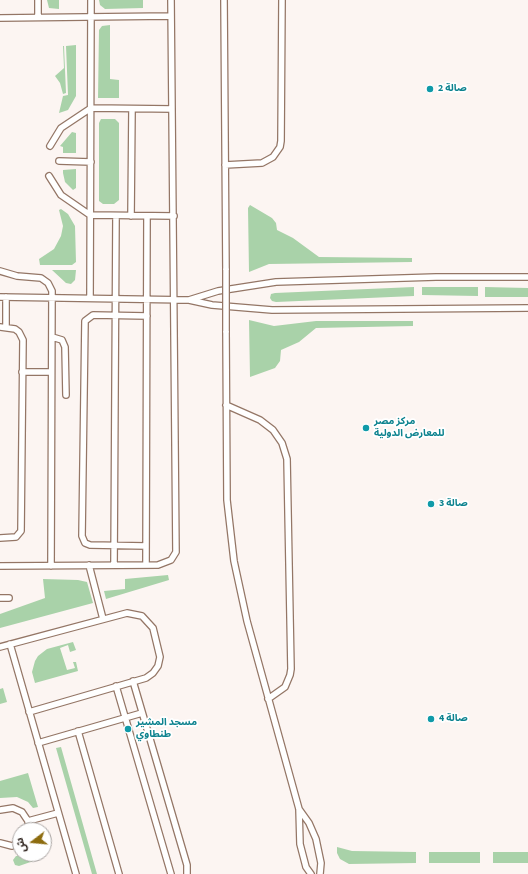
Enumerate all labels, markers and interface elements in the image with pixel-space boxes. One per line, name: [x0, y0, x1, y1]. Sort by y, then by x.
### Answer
place label: صالة 2: [438, 83, 467, 95]
marker: صالة 2: [425, 84, 435, 94]
place label: مركز مصر للمعارض الدولية: [374, 416, 444, 440]
marker: مركز مصر للمعارض الدولية: [361, 423, 371, 433]
place label: صالة 3: [439, 498, 468, 510]
marker: صالة 3: [426, 499, 436, 509]
place label: صالة 4: [439, 713, 468, 725]
marker: صالة 4: [426, 714, 436, 724]
place label: مسجد المشير طنطاوي: [136, 717, 197, 740]
marker: مسجد المشير طنطاوي: [123, 724, 133, 734]
north arrow: [12, 822, 52, 862]
text: ش: [12, 836, 30, 854]

